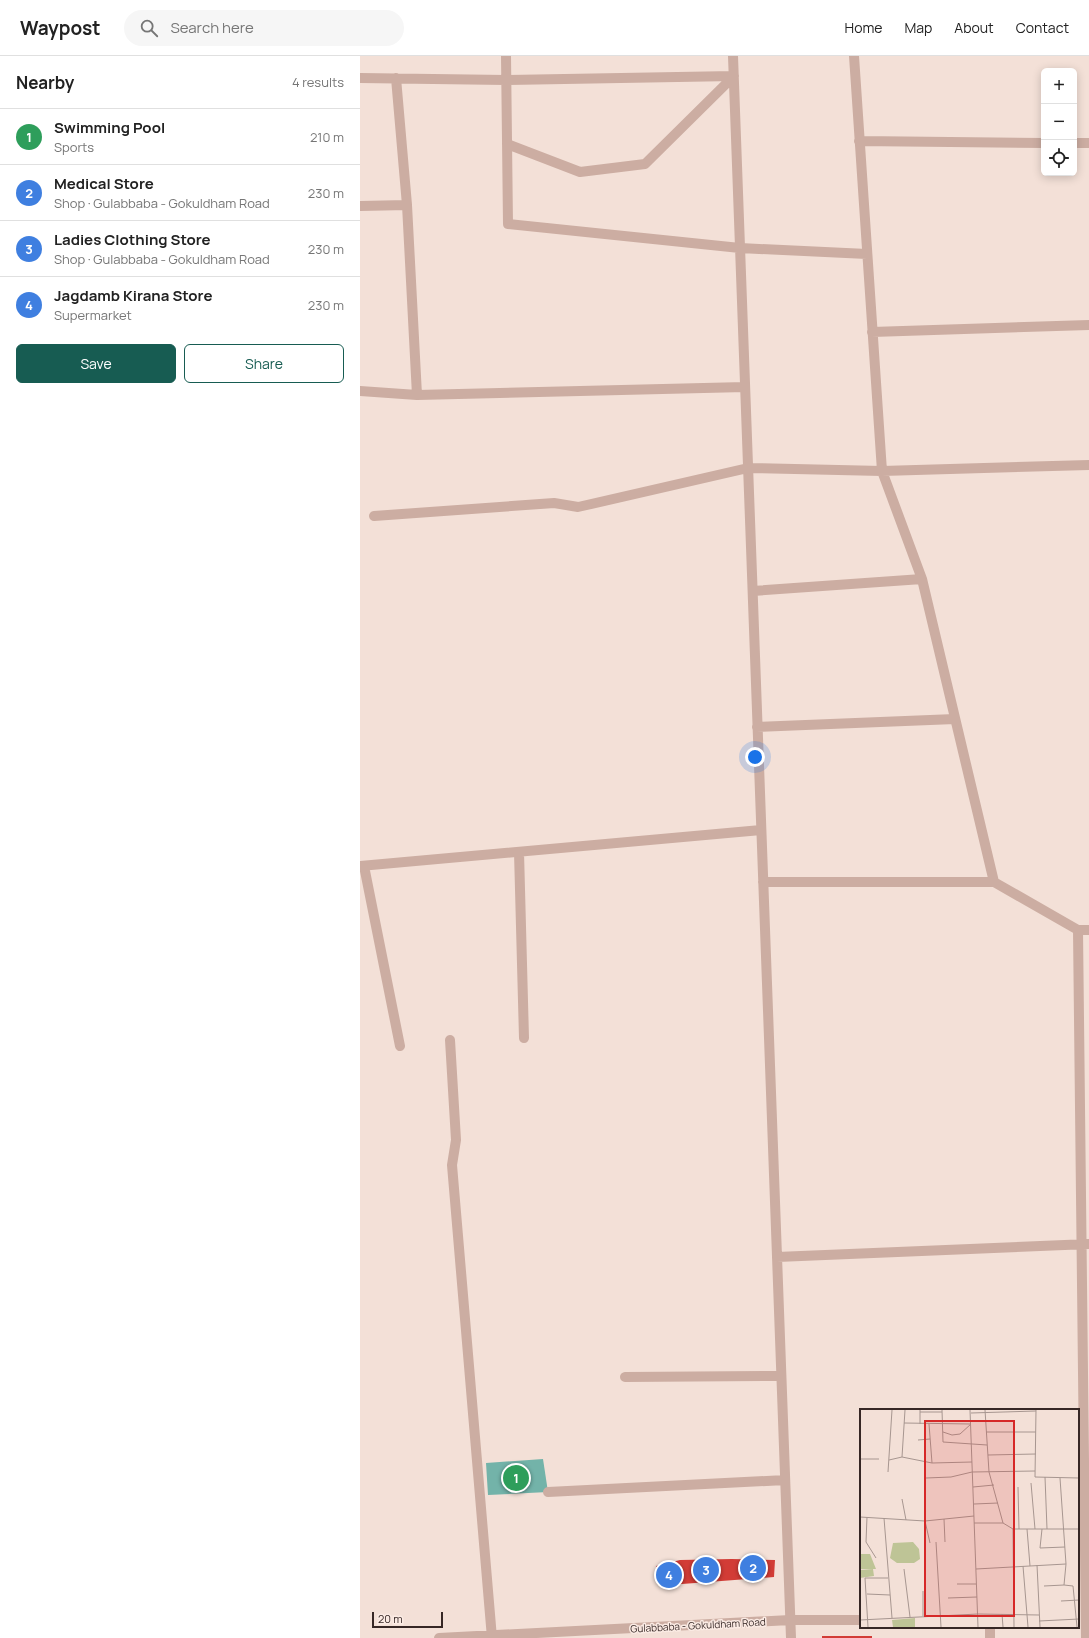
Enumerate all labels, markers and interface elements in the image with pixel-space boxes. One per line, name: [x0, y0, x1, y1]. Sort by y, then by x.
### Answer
search box: [124, 10, 404, 46]
text: Waypost: [20, 15, 100, 41]
icon: search: [138, 17, 160, 39]
text: Search here: [170, 17, 254, 38]
text: Home: [845, 18, 882, 37]
text: Map: [904, 18, 932, 37]
text: About: [954, 18, 994, 37]
text: Contact: [1016, 18, 1069, 37]
map controls: [1041, 68, 1077, 176]
button: +: [1041, 68, 1077, 104]
text: Nearby: [16, 71, 74, 94]
text: 4 results: [292, 73, 344, 91]
button: −: [1041, 104, 1077, 140]
text: Swimming Pool: [54, 117, 165, 138]
text: 1: [26, 128, 32, 146]
text: 210 m: [310, 128, 344, 146]
text: Sports: [54, 138, 94, 156]
button: locate: [1041, 140, 1077, 176]
text: Medical Store: [54, 173, 154, 194]
text: 2: [25, 184, 33, 202]
text: 230 m: [308, 184, 344, 202]
text: Shop · Gulabbaba - Gokuldham Road: [54, 194, 270, 212]
text: Ladies Clothing Store: [54, 229, 211, 250]
text: 3: [25, 240, 33, 258]
text: 230 m: [308, 240, 344, 258]
text: Shop · Gulabbaba - Gokuldham Road: [54, 250, 270, 268]
text: Jagdamb Kirana Store: [54, 285, 212, 306]
text: 4: [25, 296, 33, 314]
text: 230 m: [308, 296, 344, 314]
text: Supermarket: [54, 306, 132, 324]
button: Save: [16, 344, 176, 383]
button: Share: [184, 344, 344, 383]
your location: [745, 747, 765, 767]
inset map: [860, 1409, 1079, 1628]
pin: 1: [503, 1463, 529, 1493]
pin: 2: [740, 1553, 766, 1583]
pin: 3: [693, 1555, 719, 1585]
pin: 4: [656, 1560, 682, 1590]
scale bar: [372, 1610, 443, 1629]
text: 20 m: [378, 1611, 403, 1626]
street label: Gulabbaba - Gokuldham Road: [630, 1614, 766, 1636]

